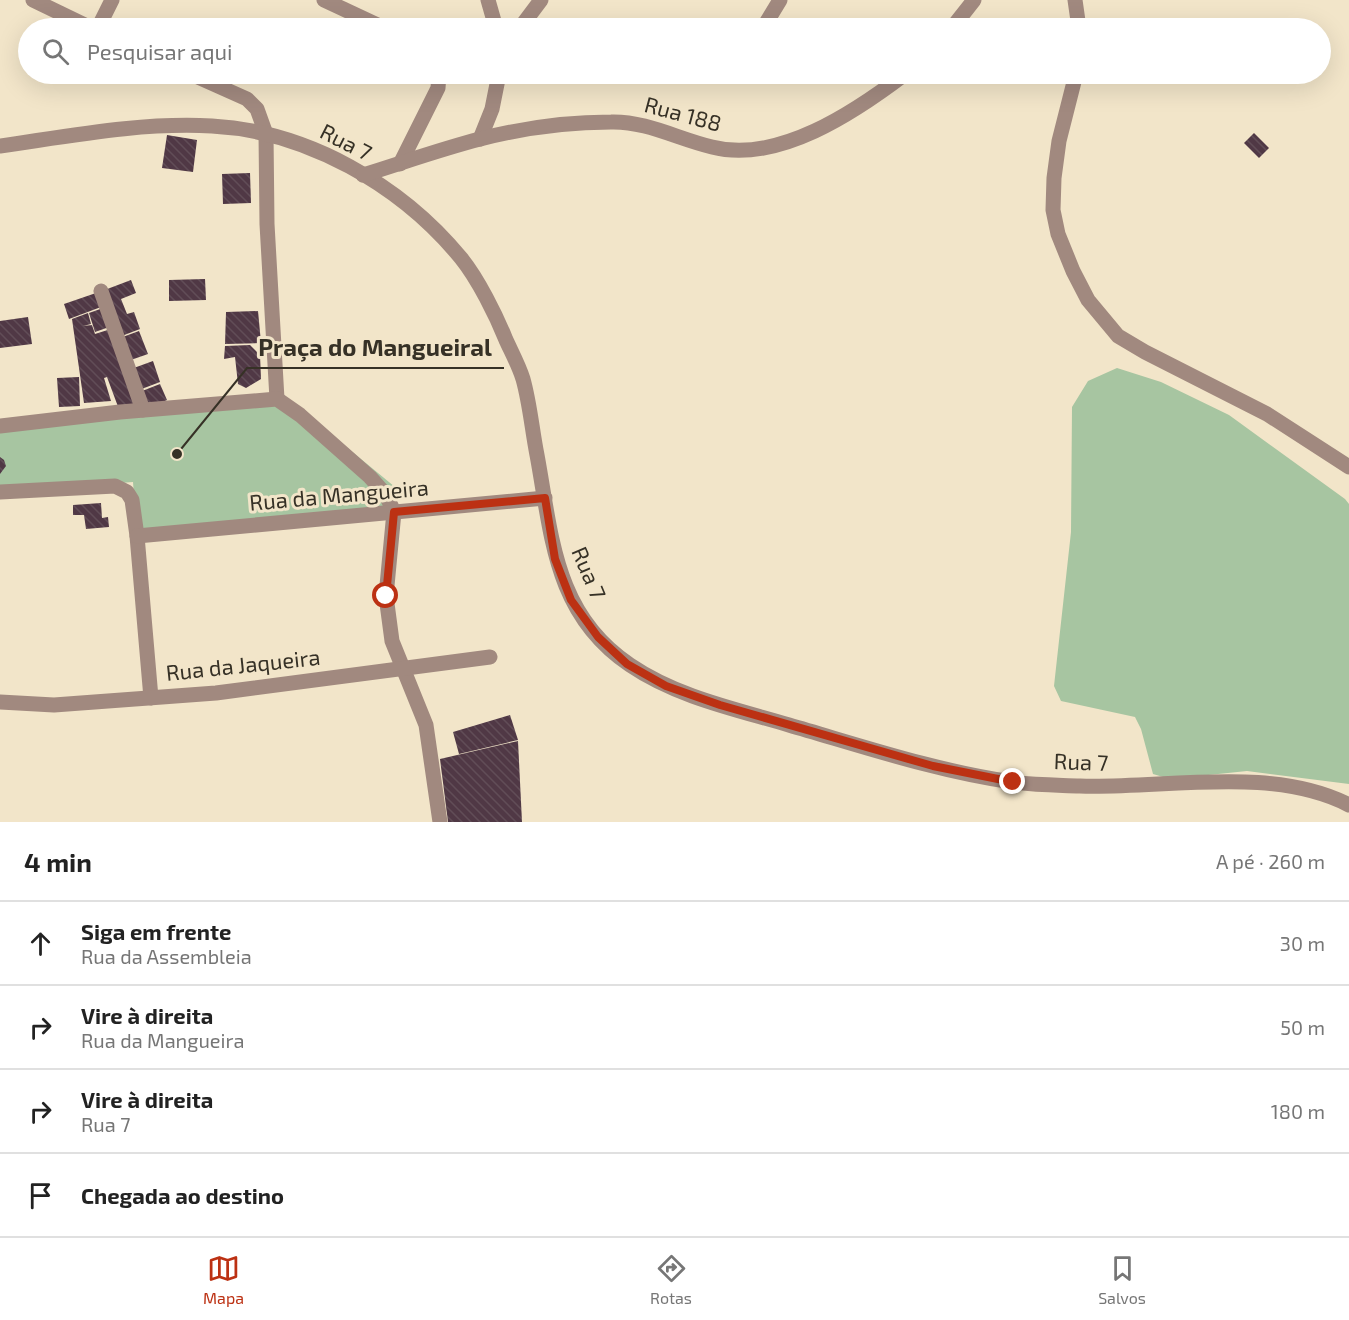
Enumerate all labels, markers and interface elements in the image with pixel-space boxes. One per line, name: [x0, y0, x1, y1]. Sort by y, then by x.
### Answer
search box: [18, 18, 1331, 84]
icon: search: [39, 35, 72, 68]
text: Pesquisar aqui: [87, 38, 233, 64]
street label: Rua 188: [642, 90, 725, 136]
street label: Rua 7: [316, 117, 377, 165]
callout: Praça do Mangueiral: [247, 326, 504, 368]
text: Praça do Mangueiral: [258, 332, 492, 362]
street label: Rua da Mangueira: [248, 473, 430, 515]
street label: Rua 7: [567, 542, 613, 603]
route start: [372, 582, 398, 608]
street label: Rua da Jaqueira: [164, 643, 321, 685]
street label: Rua 7: [1053, 747, 1109, 775]
route end: [999, 768, 1025, 794]
text: 4 min: [24, 846, 92, 877]
text: A pé · 260 m: [1216, 849, 1325, 873]
text: Siga em frente: [81, 918, 231, 944]
icon: ahead: [24, 927, 57, 960]
text: 30 m: [1280, 931, 1325, 955]
text: Rua da Assembleia: [81, 944, 252, 968]
text: Vire à direita: [81, 1002, 213, 1028]
icon: right: [24, 1011, 57, 1044]
text: 50 m: [1280, 1015, 1325, 1039]
text: Rua da Mangueira: [81, 1028, 245, 1052]
text: Vire à direita: [81, 1086, 213, 1112]
icon: right: [24, 1095, 57, 1128]
text: 180 m: [1271, 1099, 1325, 1123]
text: Rua 7: [81, 1112, 130, 1136]
icon: arrive: [24, 1179, 57, 1212]
text: Chegada ao destino: [81, 1182, 284, 1208]
tab: Mapa: [203, 1252, 244, 1307]
tab: Rotas: [650, 1252, 692, 1307]
tab: Salvos: [1098, 1252, 1146, 1307]

